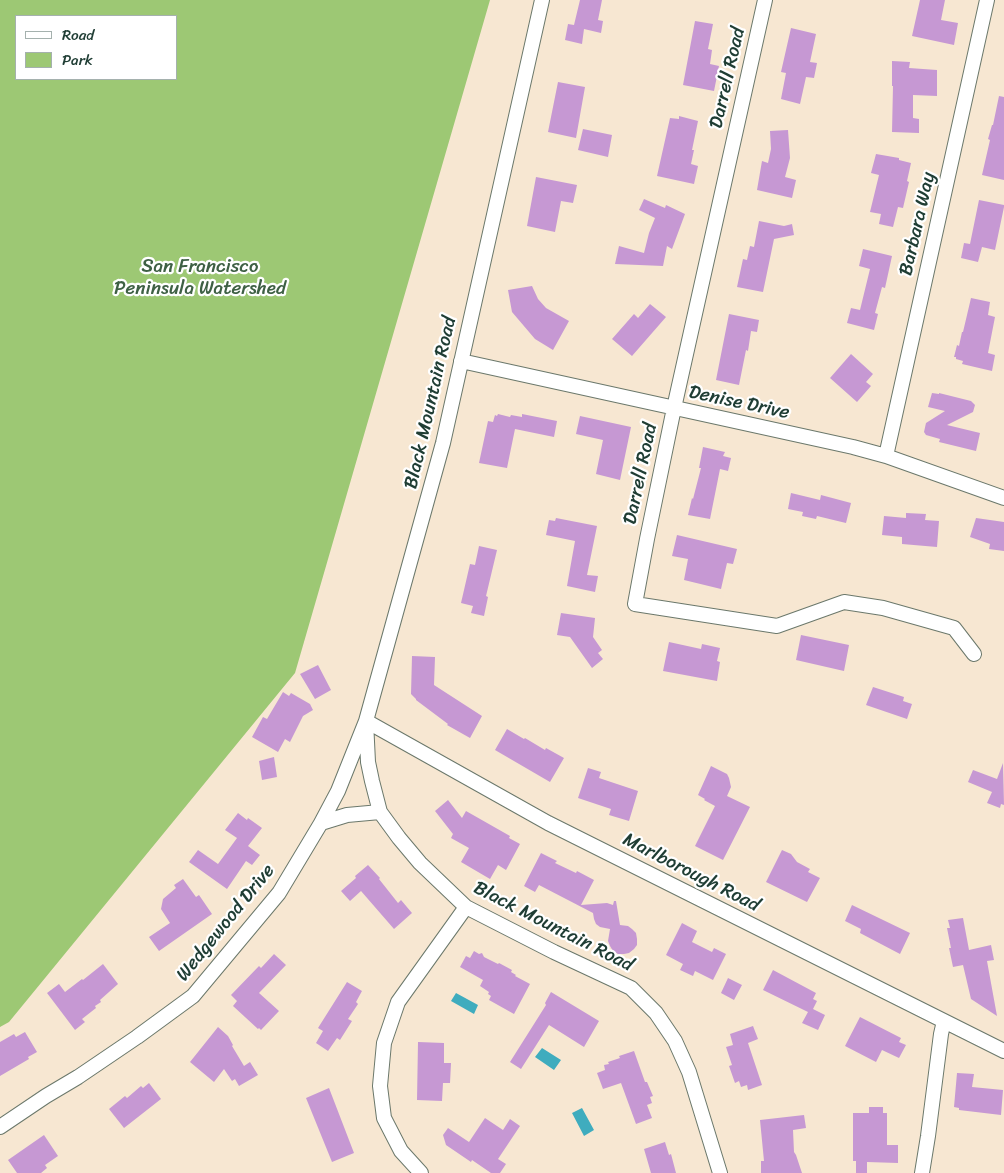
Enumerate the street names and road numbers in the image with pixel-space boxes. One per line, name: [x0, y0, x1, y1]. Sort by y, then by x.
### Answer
street label: Darrell Road: [705, 25, 751, 131]
street label: Barbara Way: [895, 170, 941, 278]
street label: Black Mountain Road: [400, 315, 462, 491]
street label: Denise Drive: [687, 381, 791, 425]
street label: Darrell Road: [619, 421, 663, 527]
street label: Marlborough Road: [619, 829, 763, 917]
street label: Wedgewood Drive: [172, 860, 280, 986]
street label: Black Mountain Road: [469, 877, 637, 977]

